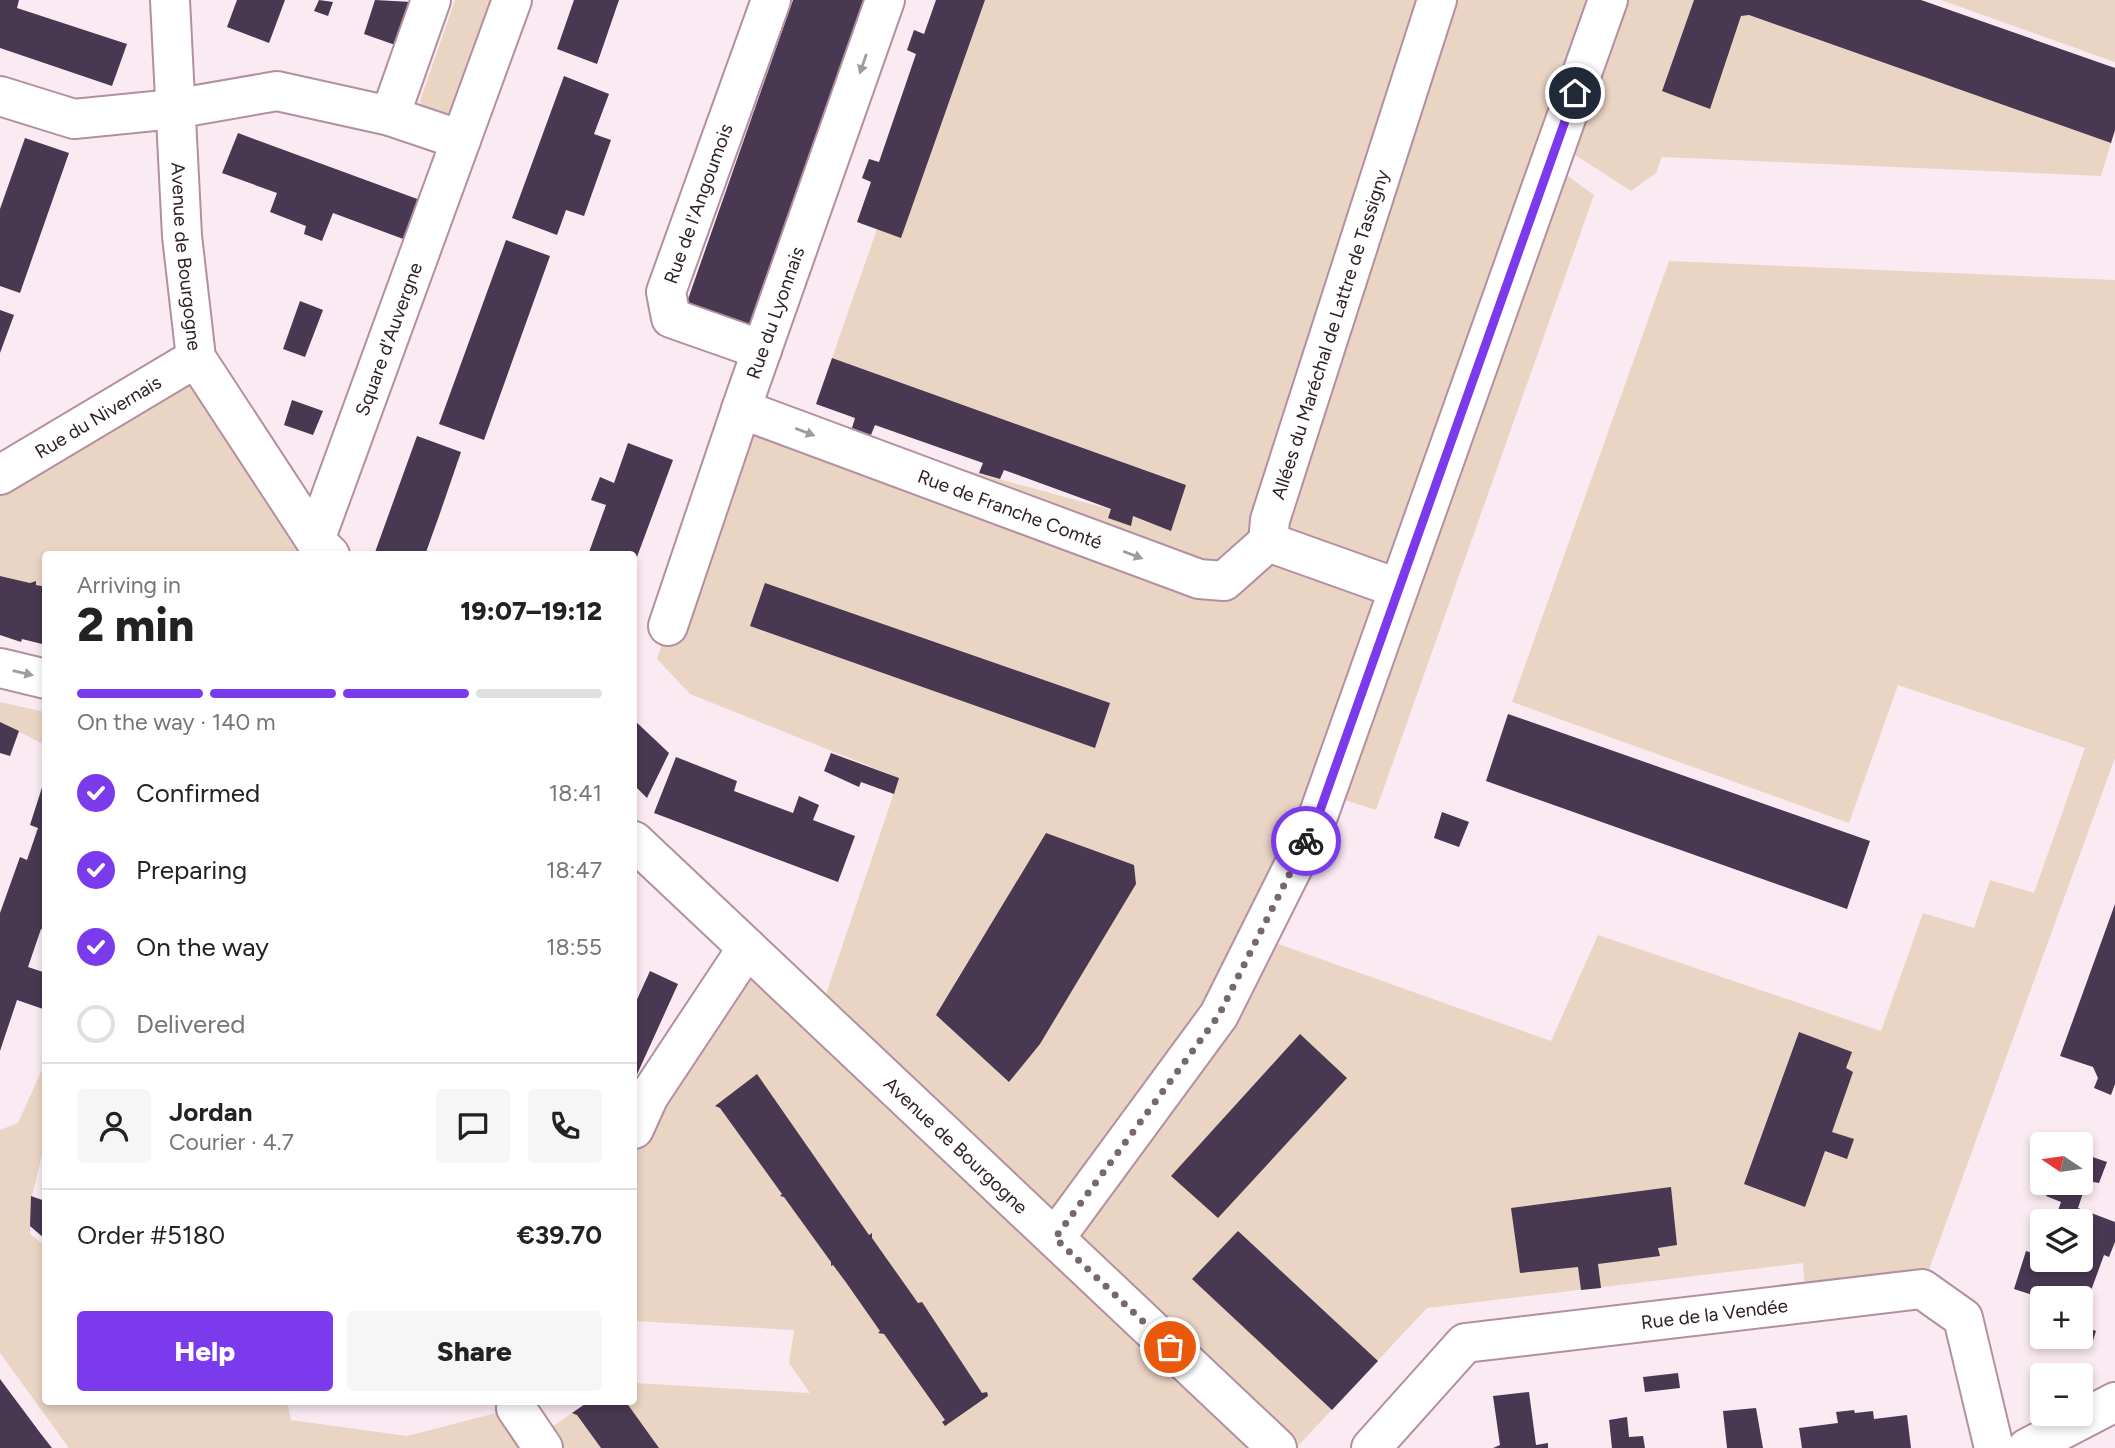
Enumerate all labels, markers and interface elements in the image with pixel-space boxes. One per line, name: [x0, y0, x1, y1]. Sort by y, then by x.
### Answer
one-way arrow: [857, 54, 868, 75]
pin: [1545, 63, 1605, 123]
icon: home: [1556, 74, 1594, 112]
street label: Rue de l'Angoumois: [659, 120, 738, 287]
street label: Avenue de Bourgogne: [166, 162, 206, 352]
street label: Allées du Maréchal de Lattre de Tassigny: [1266, 167, 1394, 502]
street label: Rue du Lyonnais: [742, 243, 809, 382]
street label: Square d'Auvergne: [350, 259, 427, 419]
street label: Rue du Nivernais: [31, 370, 166, 464]
one-way arrow: [795, 427, 816, 438]
street label: Rue de Franche Comté: [914, 465, 1105, 554]
one-way arrow: [1122, 550, 1143, 561]
text: Arriving in: [77, 571, 181, 599]
text: 19:07–19:12: [460, 595, 602, 627]
text: 2 min: [77, 597, 194, 653]
one-way arrow: [12, 668, 34, 679]
text: On the way · 140 m: [77, 708, 276, 736]
icon: check: [77, 774, 115, 812]
text: Confirmed: [136, 777, 260, 809]
text: 18:41: [549, 779, 602, 807]
courier: [1271, 806, 1341, 876]
icon: bike: [1287, 822, 1325, 860]
icon: check: [77, 851, 115, 889]
text: Preparing: [136, 854, 247, 886]
text: 18:47: [546, 856, 602, 884]
icon: check: [77, 928, 115, 966]
text: On the way: [136, 931, 269, 963]
text: 18:55: [546, 933, 602, 961]
text: Delivered: [136, 1008, 245, 1040]
street label: Avenue de Bourgogne: [879, 1072, 1032, 1219]
button: person: [77, 1089, 151, 1163]
button: chat: [436, 1089, 510, 1163]
button: phone: [528, 1089, 602, 1163]
text: Jordan: [169, 1096, 252, 1128]
text: Courier · 4.7: [169, 1128, 294, 1156]
north arrow: [2030, 1132, 2093, 1195]
map controls: [2030, 1132, 2093, 1426]
button: layers: [2030, 1209, 2093, 1272]
text: Order #5180: [77, 1219, 225, 1251]
text: €39.70: [517, 1219, 602, 1251]
button: +: [2030, 1286, 2093, 1349]
street label: Rue de la Vendée: [1640, 1294, 1789, 1334]
button: Help: [77, 1311, 333, 1391]
button: Share: [347, 1311, 602, 1391]
pin: [1140, 1317, 1200, 1377]
icon: bag: [1151, 1328, 1189, 1366]
button: −: [2030, 1363, 2093, 1426]

